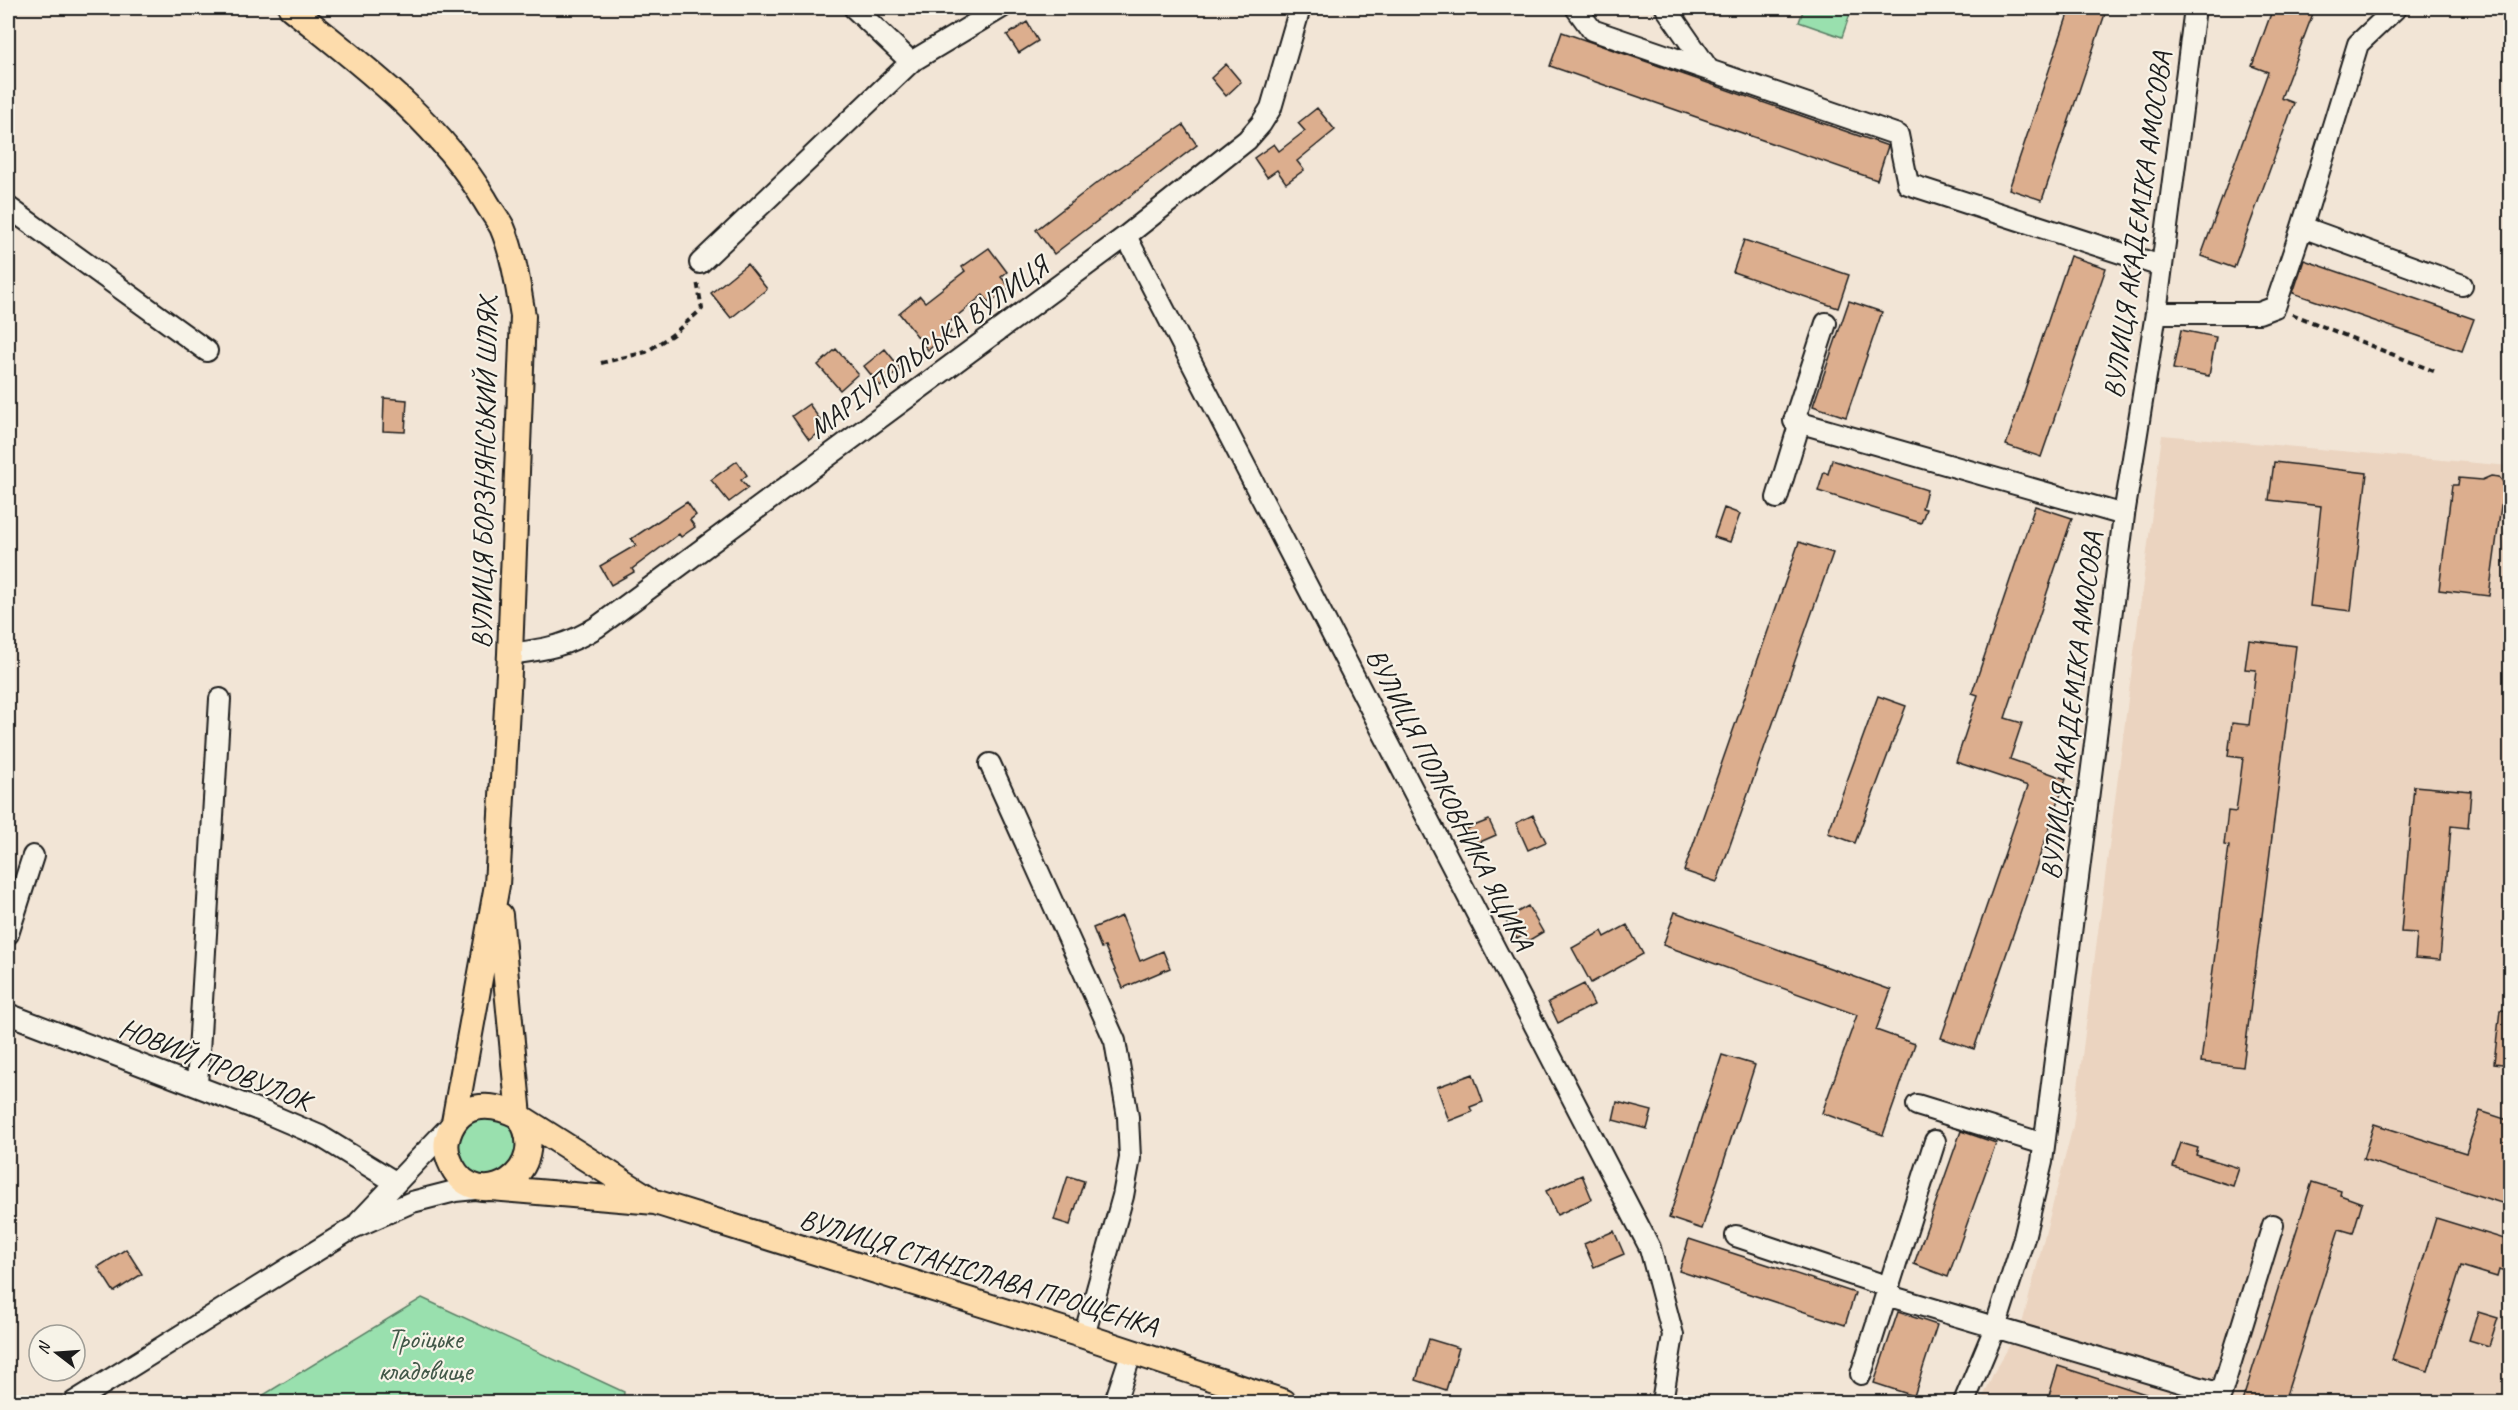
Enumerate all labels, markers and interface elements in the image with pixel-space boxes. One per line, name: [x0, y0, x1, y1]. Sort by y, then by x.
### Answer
street label: ВУЛИЦЯ АКАДЕМІКА АМОСОВА: [2095, 49, 2179, 400]
street label: МАРІУПОЛЬСЬКА ВУЛИЦЯ: [801, 246, 1058, 446]
street label: ВУЛИЦЯ БОРЗНЯНСЬКИЙ ШЛЯХ: [463, 293, 505, 649]
street label: ВУЛИЦЯ АКАДЕМІКА АМОСОВА: [2032, 530, 2110, 882]
street label: ВУЛИЦЯ ПОЛКОВНИКА ЯЦИКА: [1359, 642, 1542, 958]
street label: НОВИЙ ПРОВУЛОК: [114, 1010, 320, 1120]
street label: ВУЛИЦЯ СТАНІСЛАВА ПРОЩЕНКА: [796, 1201, 1163, 1344]
park label: Троїцьке кладовище: [378, 1321, 474, 1388]
north arrow: [27, 1323, 87, 1383]
text: N: [33, 1338, 56, 1357]

